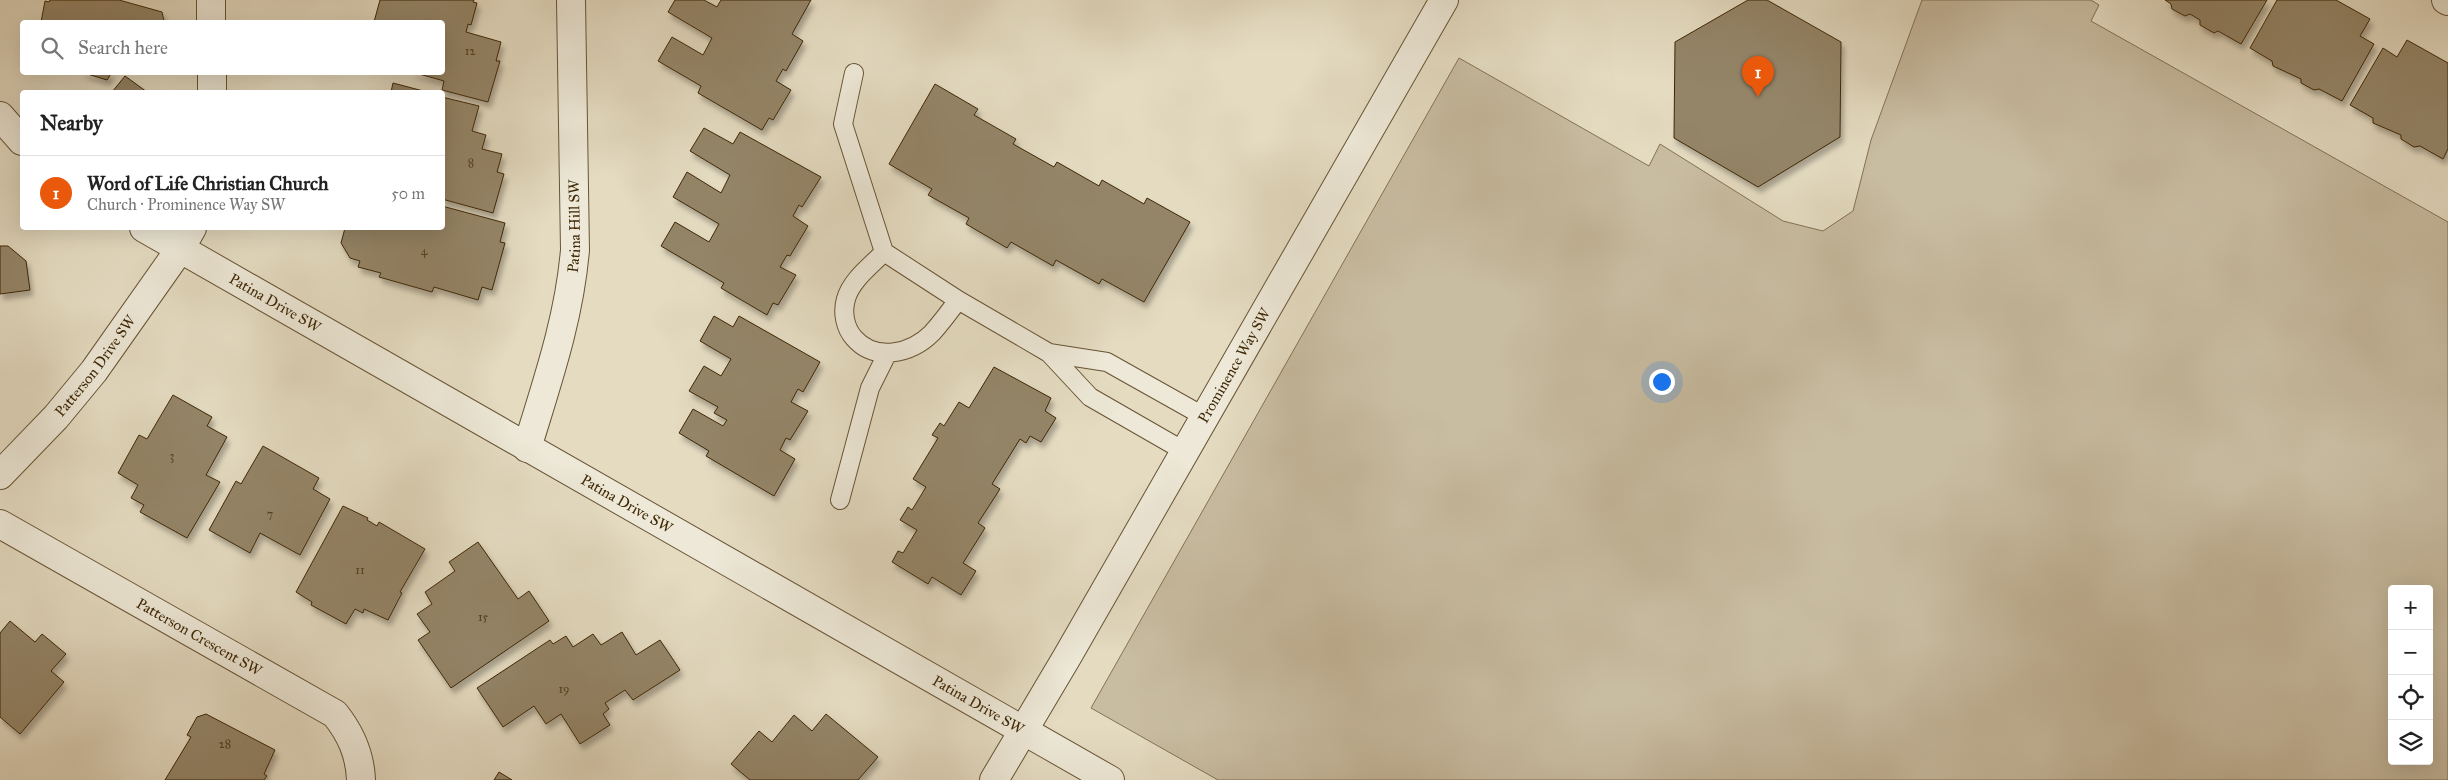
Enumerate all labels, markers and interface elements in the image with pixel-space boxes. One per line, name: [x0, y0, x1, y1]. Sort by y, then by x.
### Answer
search box: [20, 20, 445, 75]
icon: search: [38, 34, 66, 62]
text: Search here: [78, 36, 168, 59]
house number: 12: [465, 44, 475, 58]
pin: 1: [1742, 56, 1774, 97]
text: Nearby: [40, 110, 103, 136]
house number: 8: [468, 156, 474, 170]
text: Word of Life Christian Church: [87, 172, 329, 195]
street label: Patina Hill SW: [564, 179, 584, 274]
text: 1: [53, 184, 59, 203]
text: 50 m: [391, 184, 425, 203]
text: Church · Prominence Way SW: [87, 195, 285, 214]
house number: 4: [421, 244, 428, 258]
street label: Patina Drive SW: [226, 270, 325, 337]
street label: Prominence Way SW: [1194, 304, 1275, 426]
street label: Patterson Drive SW: [51, 311, 140, 420]
your location: [1649, 369, 1675, 395]
house number: 3: [170, 449, 175, 463]
street label: Patina Drive SW: [578, 471, 676, 538]
house number: 7: [267, 507, 273, 521]
house number: 11: [355, 563, 365, 577]
map controls: [2388, 585, 2433, 765]
button: +: [2388, 585, 2433, 630]
street label: Patterson Crescent SW: [133, 594, 266, 680]
house number: 15: [478, 610, 489, 624]
button: −: [2388, 630, 2433, 675]
street label: Patina Drive SW: [929, 672, 1028, 738]
button: locate: [2388, 675, 2433, 720]
house number: 19: [558, 682, 570, 696]
button: layers: [2388, 720, 2433, 765]
house number: 28: [219, 737, 231, 751]

